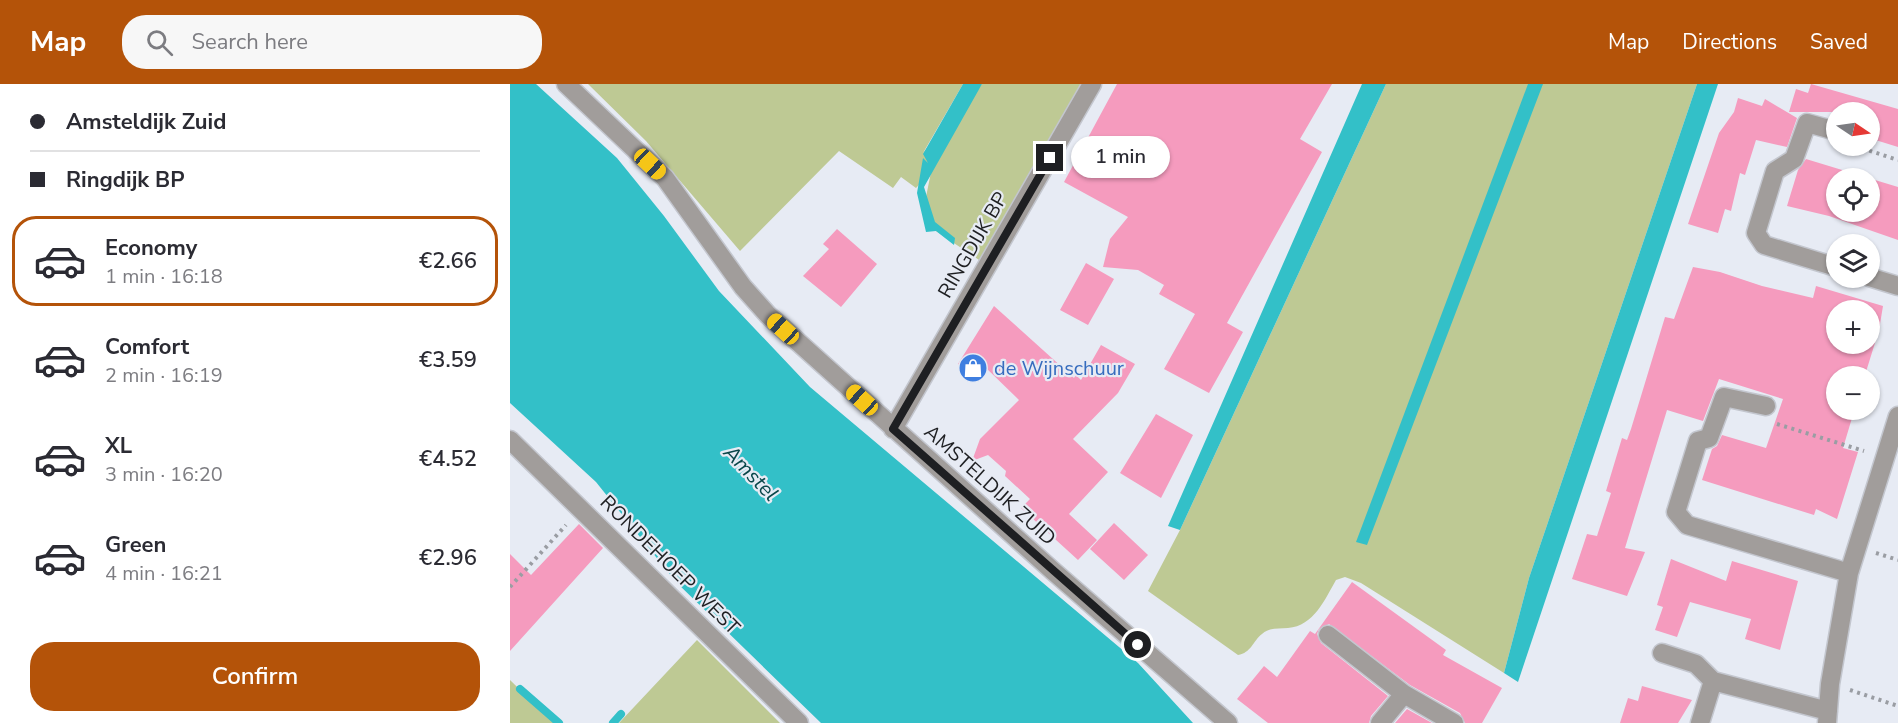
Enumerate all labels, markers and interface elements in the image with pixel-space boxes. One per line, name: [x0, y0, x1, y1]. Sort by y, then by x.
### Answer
search box: [122, 15, 542, 69]
text: Map: [30, 23, 86, 61]
icon: search: [143, 26, 176, 59]
text: Search here: [191, 27, 308, 57]
text: Map: [1608, 28, 1649, 56]
text: Directions: [1682, 28, 1777, 56]
text: Saved: [1810, 28, 1868, 56]
north arrow: [1826, 102, 1880, 156]
map controls: [1826, 102, 1880, 420]
text: Amsteldijk Zuid: [66, 107, 226, 137]
callout: 1 min: [1071, 137, 1170, 179]
text: 1 min: [1095, 143, 1146, 170]
route end: [1036, 144, 1063, 171]
car: [631, 145, 669, 183]
text: Ringdijk BP: [66, 165, 185, 195]
button: locate: [1826, 168, 1880, 222]
street label: RINGDIJK BP: [932, 187, 1014, 303]
text: Economy: [105, 233, 197, 263]
icon: car: [33, 234, 87, 288]
button: layers: [1826, 234, 1880, 288]
text: €2.66: [419, 246, 477, 276]
text: 1 min · 16:18: [105, 263, 223, 290]
button: +: [1826, 300, 1880, 354]
car: [764, 310, 802, 348]
text: Comfort: [105, 332, 189, 362]
icon: car: [33, 333, 87, 387]
text: €3.59: [419, 345, 477, 375]
shop icon: de Wijnschuur: [957, 352, 989, 384]
place label: de Wijnschuur: [994, 355, 1124, 382]
text: 2 min · 16:19: [105, 362, 223, 389]
button: −: [1826, 366, 1880, 420]
car: [843, 381, 881, 419]
street label: AMSTELDIJK ZUID: [918, 419, 1062, 551]
text: XL: [105, 431, 132, 461]
icon: car: [33, 432, 87, 486]
water label: Amstel: [717, 438, 785, 507]
text: €4.52: [419, 444, 477, 474]
text: 3 min · 16:20: [105, 461, 223, 488]
street label: RONDEHOEP WEST: [594, 489, 746, 641]
text: Green: [105, 530, 166, 560]
icon: car: [33, 531, 87, 585]
text: €2.96: [419, 543, 477, 573]
text: 4 min · 16:21: [105, 560, 223, 587]
route start: [1124, 631, 1151, 658]
button: Confirm: [30, 642, 480, 711]

